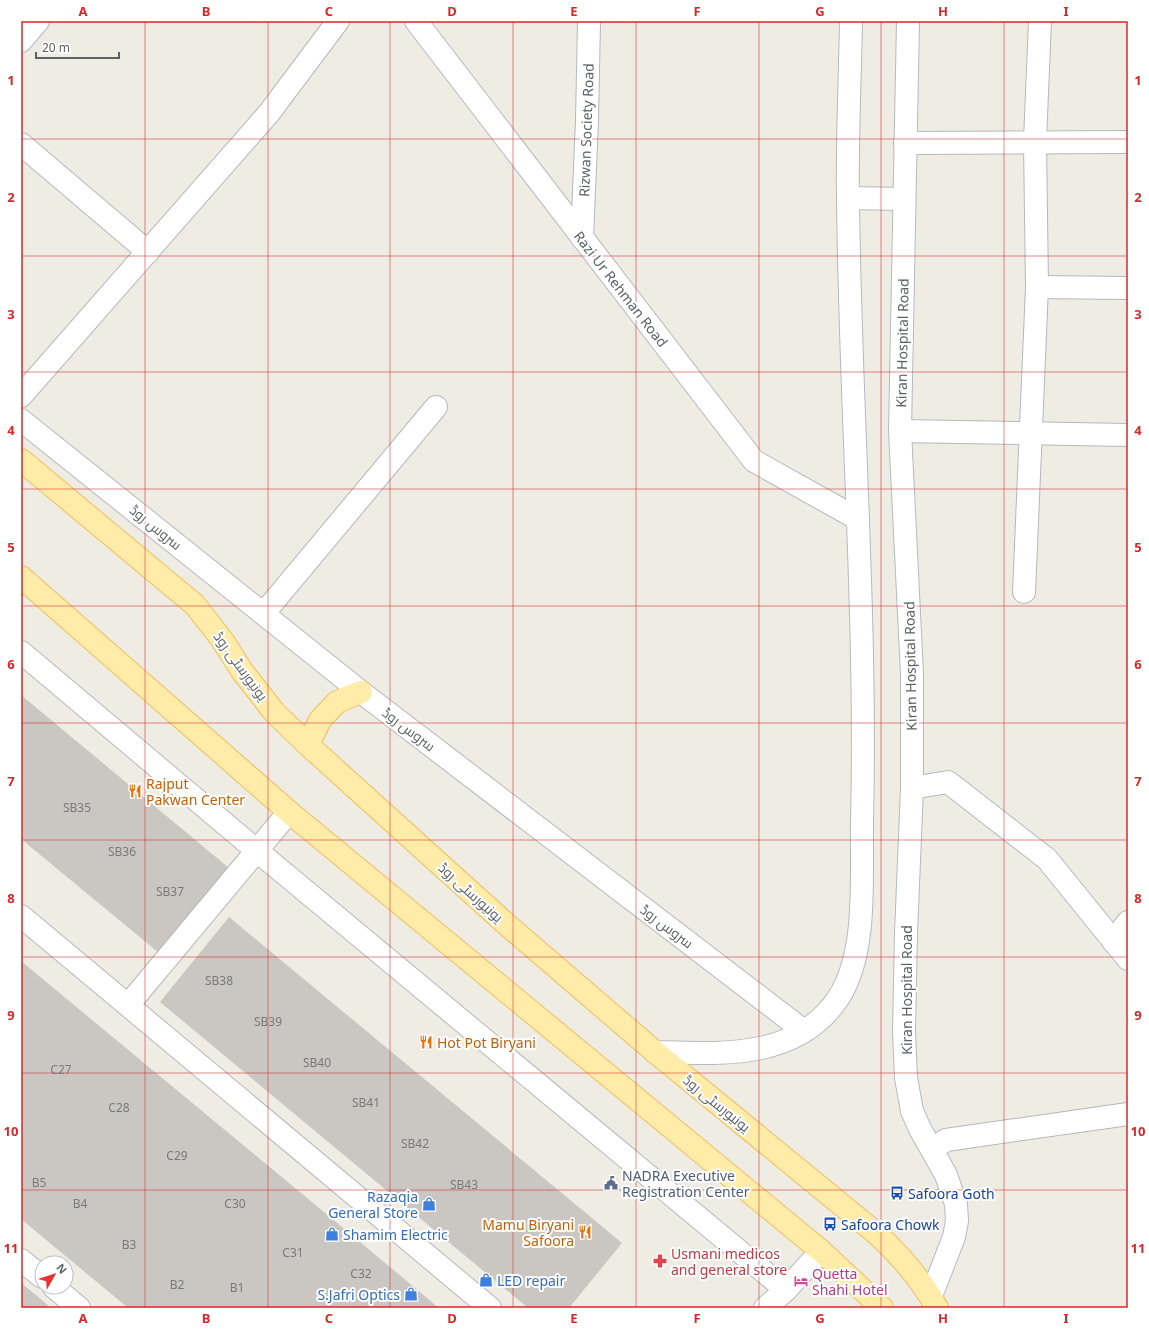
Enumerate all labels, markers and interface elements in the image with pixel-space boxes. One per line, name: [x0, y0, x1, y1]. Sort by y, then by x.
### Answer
text: A: [79, 2, 88, 20]
text: B: [202, 2, 210, 20]
text: C: [325, 2, 333, 20]
text: D: [447, 2, 457, 20]
text: E: [570, 2, 578, 20]
text: F: [693, 2, 701, 20]
text: G: [815, 2, 825, 20]
text: H: [938, 2, 948, 20]
text: I: [1063, 2, 1069, 20]
scale bar: [36, 34, 119, 60]
text: 20 m: [42, 39, 70, 56]
street label: Rizwan Society Road: [574, 63, 598, 197]
text: 1: [7, 71, 15, 89]
text: 1: [1134, 71, 1142, 89]
text: 2: [7, 188, 15, 206]
text: 2: [1134, 188, 1142, 206]
street label: Razi Ur Rehman Road: [570, 227, 672, 351]
street label: Kiran Hospital Road: [891, 278, 913, 408]
text: 3: [7, 305, 15, 323]
text: 3: [1134, 305, 1142, 323]
text: 4: [7, 421, 15, 439]
text: 4: [1134, 421, 1142, 439]
street label: سروس روڈ: [126, 500, 186, 554]
text: 5: [7, 538, 15, 556]
text: 5: [1134, 538, 1142, 556]
street label: Kiran Hospital Road: [899, 601, 921, 731]
street label: یونیورسٹی روڈ: [209, 628, 273, 705]
text: 6: [7, 655, 15, 673]
text: 6: [1134, 655, 1142, 673]
street label: سروس روڈ: [379, 703, 439, 755]
text: 7: [7, 772, 15, 790]
text: 7: [1134, 772, 1142, 790]
place label: Rajput Pakwan Center: [146, 774, 245, 809]
restaurant icon: Rajput Pakwan Center: [127, 783, 143, 799]
house number: SB35: [63, 799, 91, 816]
house number: SB36: [108, 843, 136, 860]
street label: یونیورسٹی روڈ: [434, 858, 508, 926]
house number: SB37: [156, 883, 184, 900]
text: 8: [7, 889, 15, 907]
text: 8: [1134, 889, 1142, 907]
street label: سروس روڈ: [637, 900, 697, 952]
street label: Kiran Hospital Road: [897, 925, 916, 1055]
house number: SB38: [205, 972, 233, 989]
text: 9: [7, 1006, 15, 1024]
text: 9: [1134, 1006, 1142, 1024]
house number: SB39: [254, 1013, 282, 1030]
place label: Hot Pot Biryani: [437, 1033, 536, 1052]
restaurant icon: Hot Pot Biryani: [418, 1034, 434, 1050]
house number: SB40: [303, 1054, 331, 1071]
house number: C27: [50, 1061, 72, 1078]
street label: یونیورسٹی روڈ: [679, 1070, 755, 1136]
house number: SB41: [352, 1094, 380, 1111]
house number: C28: [108, 1099, 130, 1116]
text: 10: [4, 1122, 18, 1140]
text: 10: [1131, 1122, 1145, 1140]
house number: SB42: [401, 1135, 429, 1152]
house number: C29: [166, 1147, 188, 1164]
place label: NADRA Executive Registration Center: [622, 1166, 750, 1201]
house number: B5: [32, 1174, 46, 1191]
public building icon: NADRA Executive Registration Center: [603, 1175, 619, 1191]
house number: SB43: [450, 1176, 478, 1193]
place label: Safoora Goth: [908, 1184, 995, 1203]
bus stop icon: Safoora Goth: [889, 1185, 905, 1201]
place label: Razaqia General Store: [328, 1187, 418, 1222]
house number: B4: [73, 1195, 87, 1212]
house number: C30: [224, 1195, 246, 1212]
shop icon: Razaqia General Store: [421, 1196, 437, 1212]
place label: Mamu Biryani Safoora: [482, 1215, 574, 1250]
place label: Safoora Chowk: [841, 1215, 940, 1234]
bus stop icon: Safoora Chowk: [822, 1216, 838, 1232]
restaurant icon: Mamu Biryani Safoora: [577, 1224, 593, 1240]
place label: Shamim Electric: [343, 1225, 448, 1244]
shop icon: Shamim Electric: [324, 1226, 340, 1242]
house number: B3: [122, 1236, 136, 1253]
text: 11: [4, 1239, 18, 1257]
text: 11: [1131, 1239, 1145, 1257]
house number: C31: [282, 1244, 304, 1261]
place label: Usmani medicos and general store: [671, 1244, 787, 1279]
pharmacy icon: Usmani medicos and general store: [652, 1253, 668, 1269]
north arrow: [34, 1255, 74, 1295]
text: N: [54, 1260, 71, 1277]
place label: Quetta Shahi Hotel: [812, 1264, 888, 1299]
house number: C32: [350, 1265, 372, 1282]
place label: LED repair: [497, 1271, 565, 1290]
shop icon: LED repair: [478, 1272, 494, 1288]
hotel icon: Quetta Shahi Hotel: [793, 1273, 809, 1289]
house number: B2: [170, 1276, 184, 1293]
house number: B1: [230, 1279, 244, 1296]
place label: S.Jafri Optics: [317, 1285, 400, 1304]
shop icon: S.Jafri Optics: [403, 1286, 419, 1302]
text: A: [79, 1309, 88, 1327]
text: B: [202, 1309, 210, 1327]
text: C: [325, 1309, 333, 1327]
text: D: [447, 1309, 457, 1327]
text: E: [570, 1309, 578, 1327]
text: F: [693, 1309, 701, 1327]
text: G: [815, 1309, 825, 1327]
text: H: [938, 1309, 948, 1327]
text: I: [1063, 1309, 1069, 1327]

